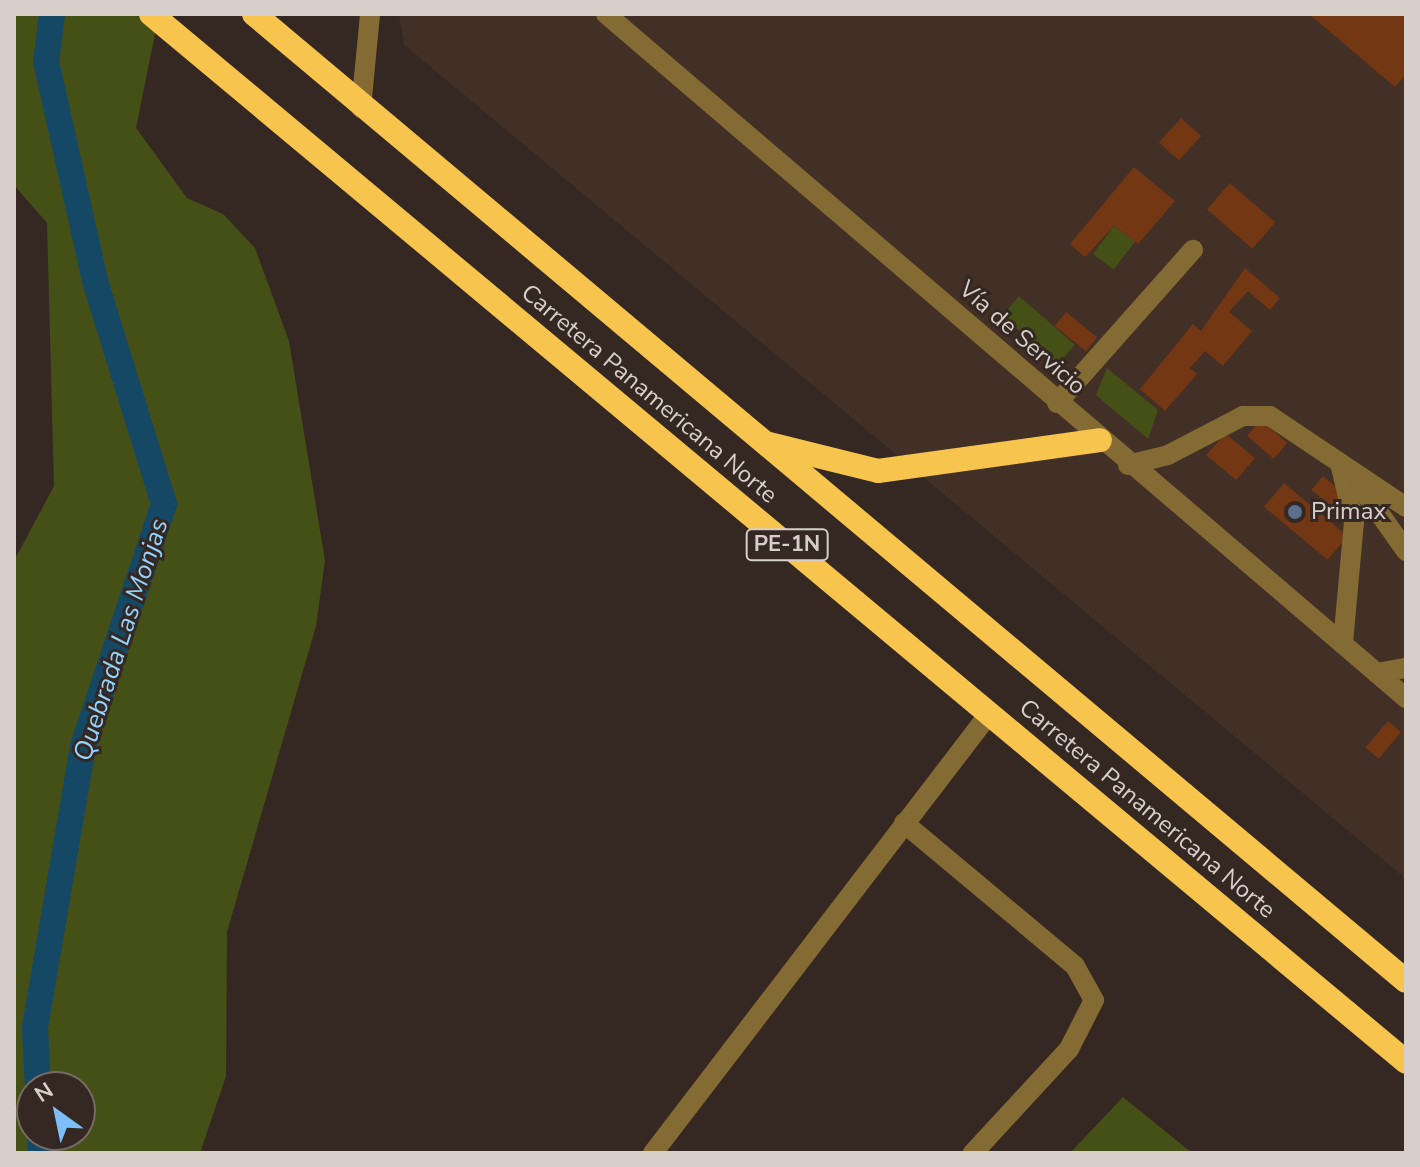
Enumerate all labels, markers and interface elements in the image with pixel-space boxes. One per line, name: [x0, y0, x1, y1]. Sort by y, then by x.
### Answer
street label: Vía de Servicio: [953, 275, 1091, 401]
street label: Carretera Panamericana Norte: [515, 278, 783, 510]
place label: Primax: [1311, 498, 1386, 526]
marker: Primax: [1286, 503, 1304, 521]
water label: Quebrada Las Monjas: [67, 515, 175, 765]
road number: PE-1N: [745, 527, 829, 563]
street label: Carretera Panamericana Norte: [1013, 693, 1281, 925]
north arrow: [16, 1071, 96, 1151]
text: N: [29, 1075, 59, 1110]

